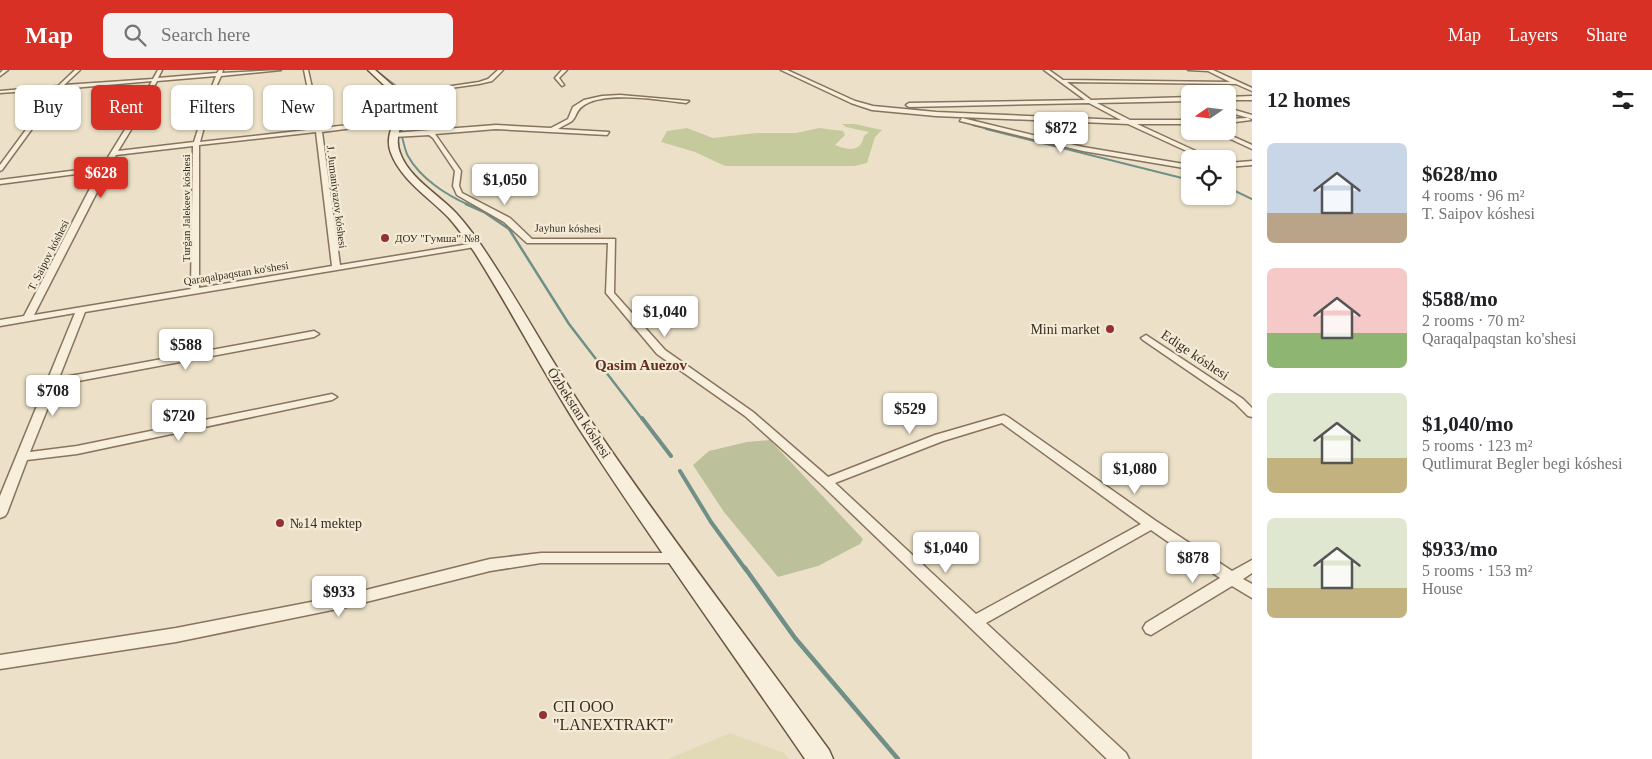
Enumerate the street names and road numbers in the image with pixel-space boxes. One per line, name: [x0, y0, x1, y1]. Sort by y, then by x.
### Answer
street label: J. Jumaniyazov kóshesi: [325, 145, 349, 249]
street label: Turǵan Jalekeev kóshesi: [180, 154, 192, 262]
street label: T. Saipov kóshesi: [25, 218, 71, 292]
street label: Jayhun kóshesi: [534, 221, 602, 235]
street label: Qaraqalpaqstan ko'shesi: [183, 259, 289, 287]
street label: Edige kóshesi: [1158, 327, 1232, 383]
street label: Ózbekstan kóshesi: [544, 365, 615, 461]

